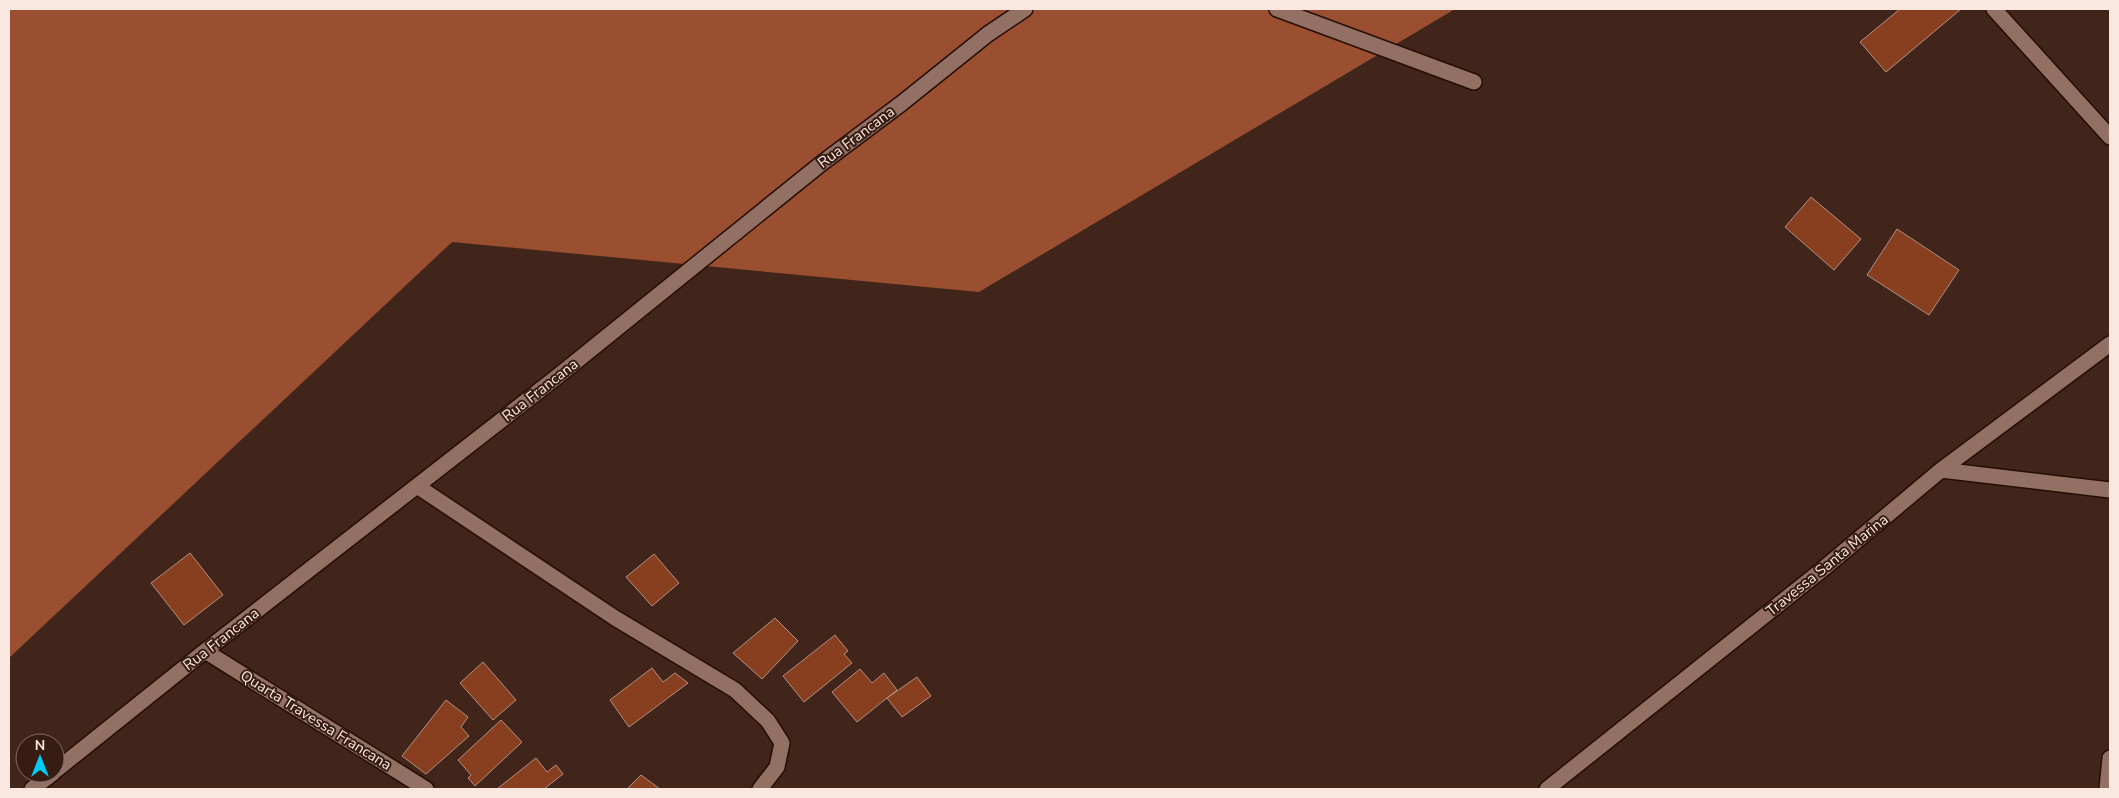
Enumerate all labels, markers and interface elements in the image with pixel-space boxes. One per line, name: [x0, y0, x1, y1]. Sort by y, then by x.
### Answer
street label: Rua Francana: [813, 102, 899, 172]
street label: Rua Francana: [498, 354, 582, 426]
street label: Travessa Santa Marina: [1762, 509, 1892, 621]
street label: Rua Francana: [179, 603, 263, 675]
street label: Quarta Travessa Francana: [237, 665, 395, 775]
north arrow: [15, 733, 65, 783]
text: N: [35, 736, 45, 755]

